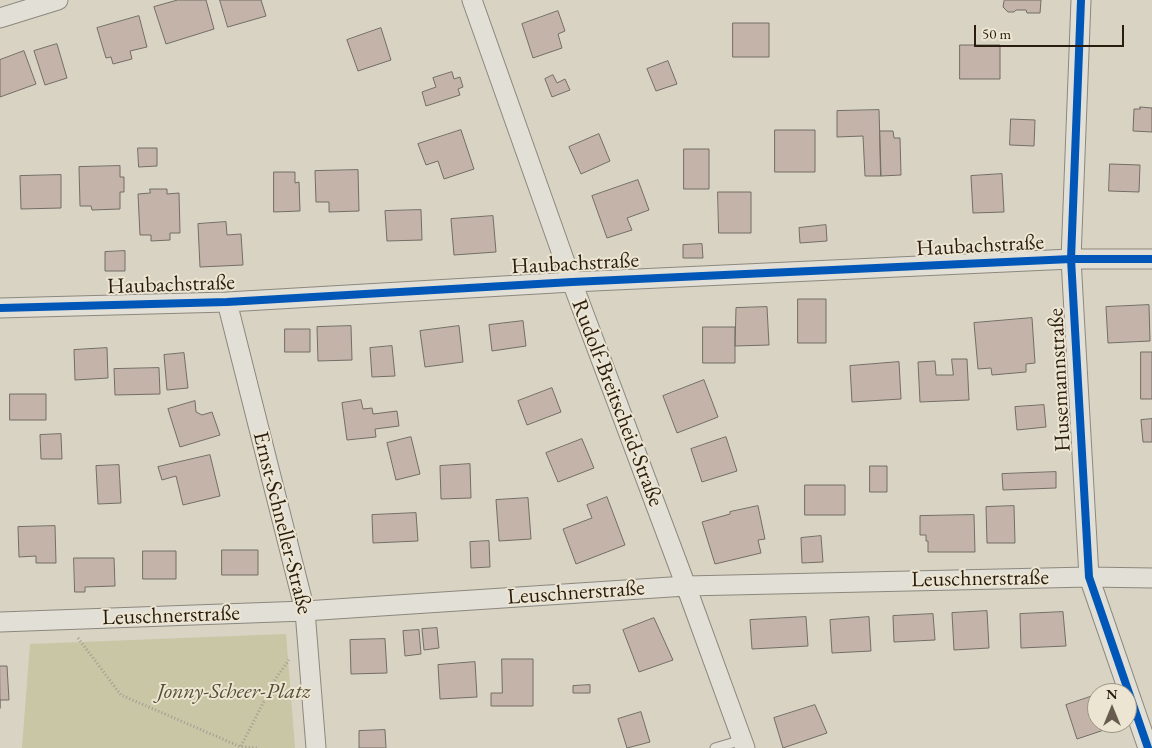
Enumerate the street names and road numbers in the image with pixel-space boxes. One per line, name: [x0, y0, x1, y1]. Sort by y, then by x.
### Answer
street label: Haubachstraße: [915, 229, 1045, 263]
street label: Haubachstraße: [510, 247, 640, 281]
street label: Haubachstraße: [107, 270, 235, 300]
street label: Rudolf-Breitscheid-Straße: [565, 296, 669, 510]
street label: Husemannstraße: [1043, 307, 1077, 453]
street label: Ernst-Schneller-Straße: [247, 429, 317, 617]
street label: Leuschnerstraße: [911, 565, 1049, 593]
street label: Leuschnerstraße: [506, 575, 646, 611]
street label: Leuschnerstraße: [102, 600, 240, 632]

